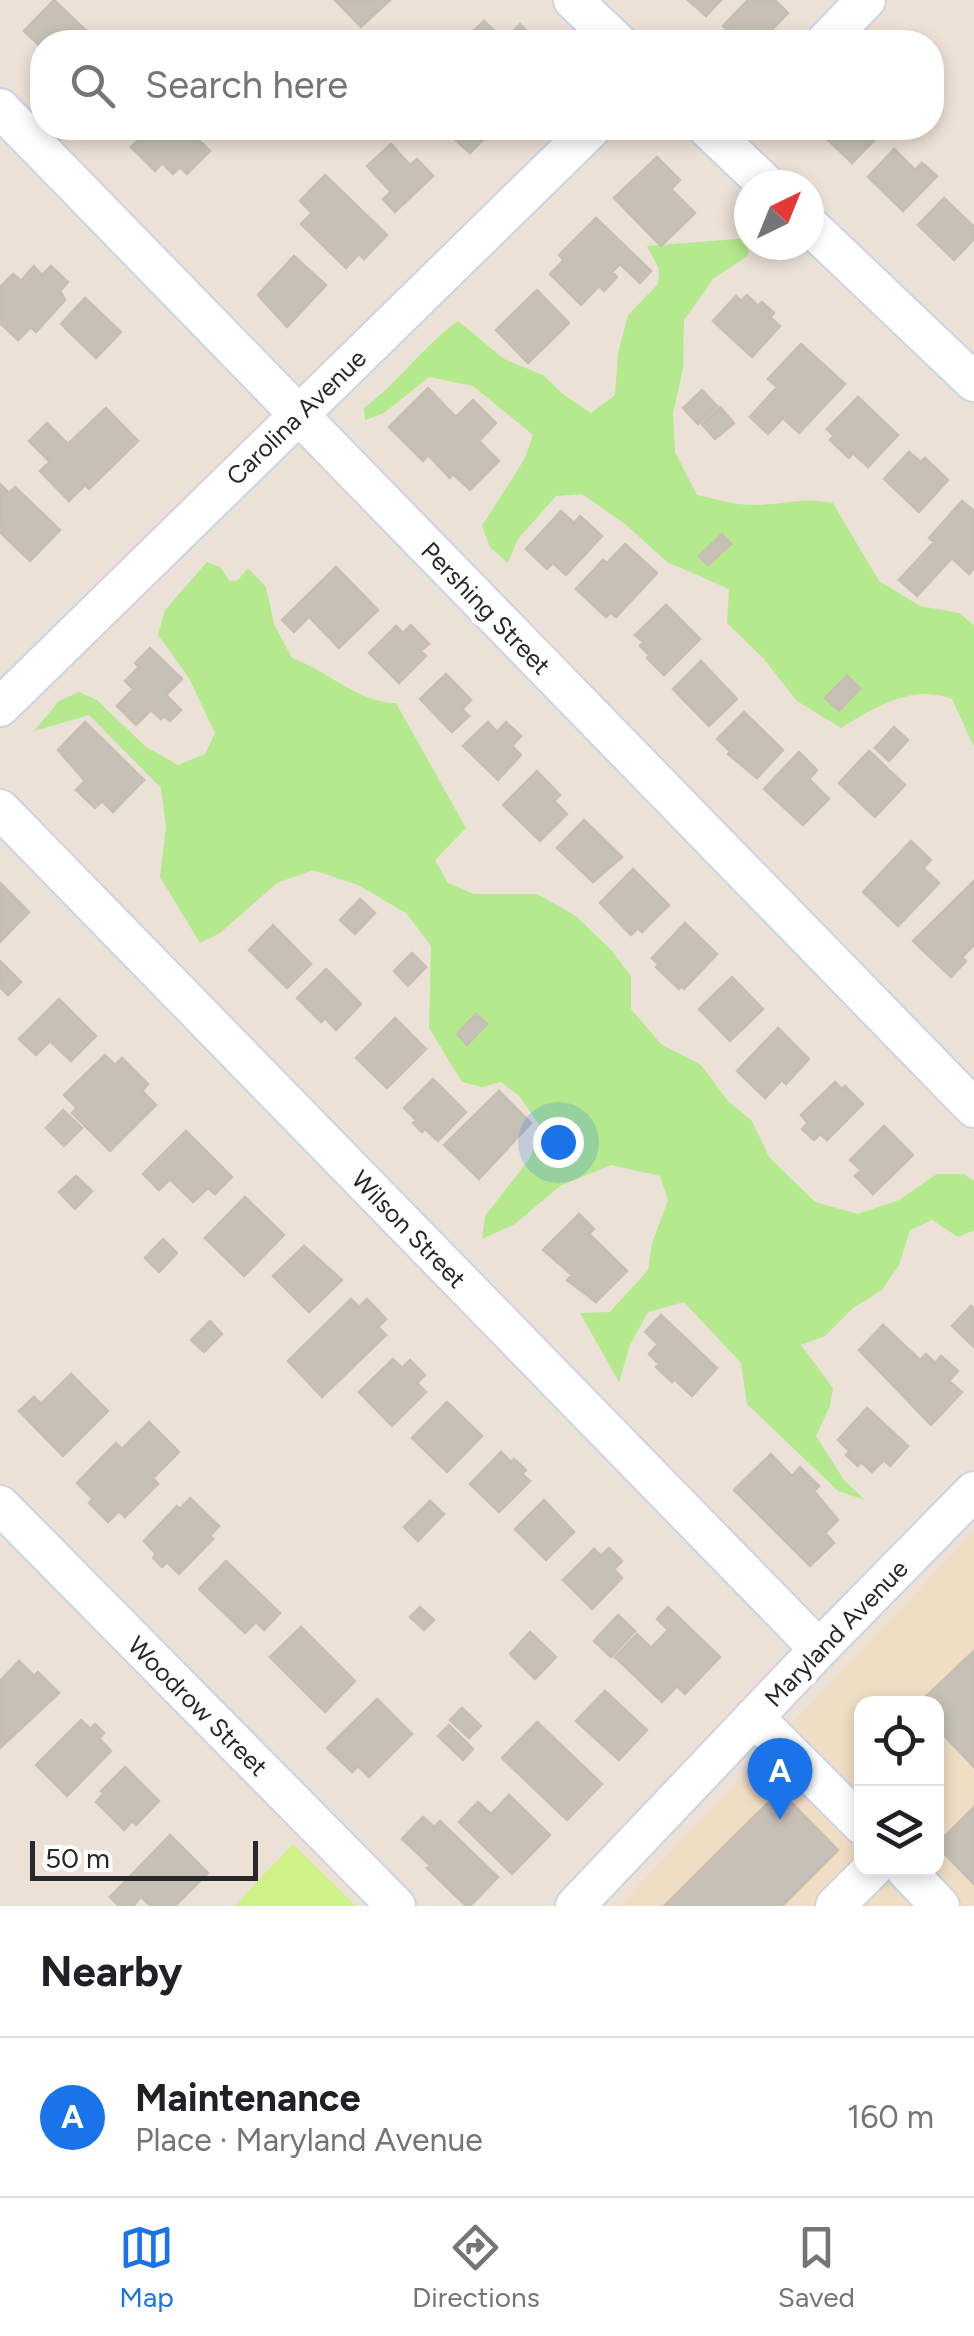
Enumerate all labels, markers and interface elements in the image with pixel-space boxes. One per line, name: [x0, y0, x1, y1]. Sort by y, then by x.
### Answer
search box: [30, 30, 944, 140]
icon: search: [65, 58, 120, 113]
text: Search here: [145, 62, 348, 108]
north arrow: [734, 170, 824, 260]
street label: Carolina Avenue: [220, 343, 372, 491]
street label: Pershing Street: [415, 536, 557, 680]
your location: [533, 1117, 584, 1168]
street label: Wilson Street: [346, 1164, 472, 1294]
street label: Maryland Avenue: [758, 1553, 914, 1713]
street label: Woodrow Street: [122, 1630, 274, 1782]
map controls: [854, 1696, 944, 1876]
button: locate: [854, 1696, 944, 1786]
pin: A: [748, 1738, 812, 1820]
button: layers: [854, 1786, 944, 1876]
scale bar: [30, 1836, 258, 1880]
text: 50 m: [45, 1841, 110, 1875]
text: Nearby: [40, 1946, 182, 1997]
text: Maintenance: [135, 2075, 361, 2121]
text: A: [61, 2098, 84, 2136]
text: 160 m: [847, 2098, 934, 2136]
text: Place · Maryland Avenue: [135, 2121, 483, 2159]
tab: Map: [119, 2220, 174, 2314]
tab: Directions: [412, 2220, 540, 2314]
tab: Saved: [778, 2220, 855, 2314]

